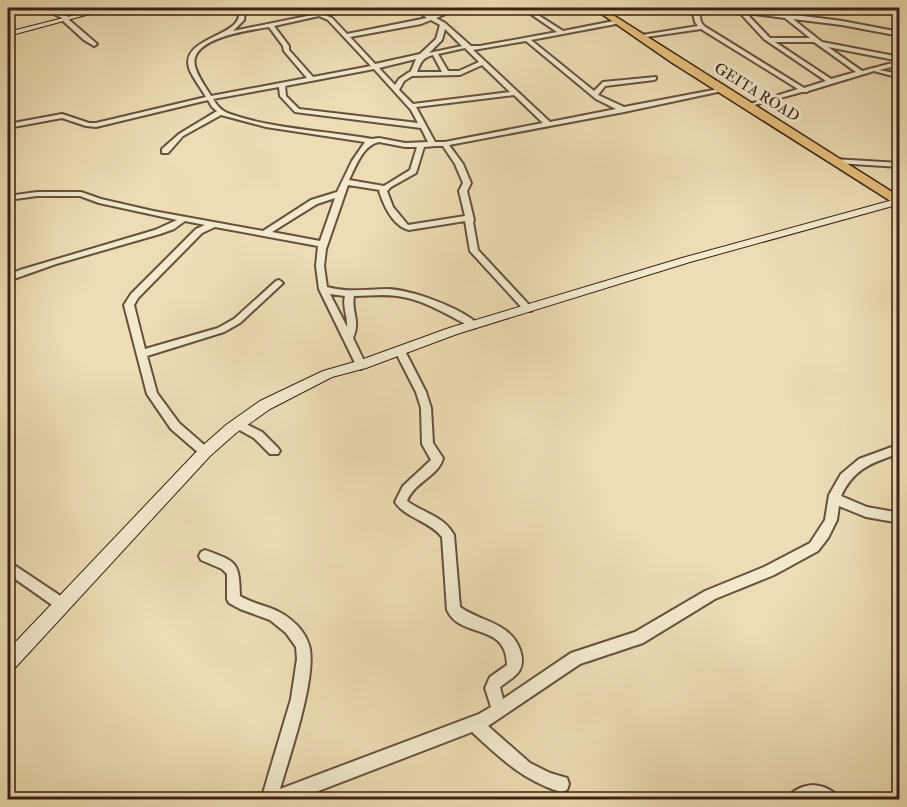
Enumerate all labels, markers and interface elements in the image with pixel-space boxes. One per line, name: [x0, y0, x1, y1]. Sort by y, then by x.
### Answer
street label: GEITA ROAD: [711, 59, 803, 126]

